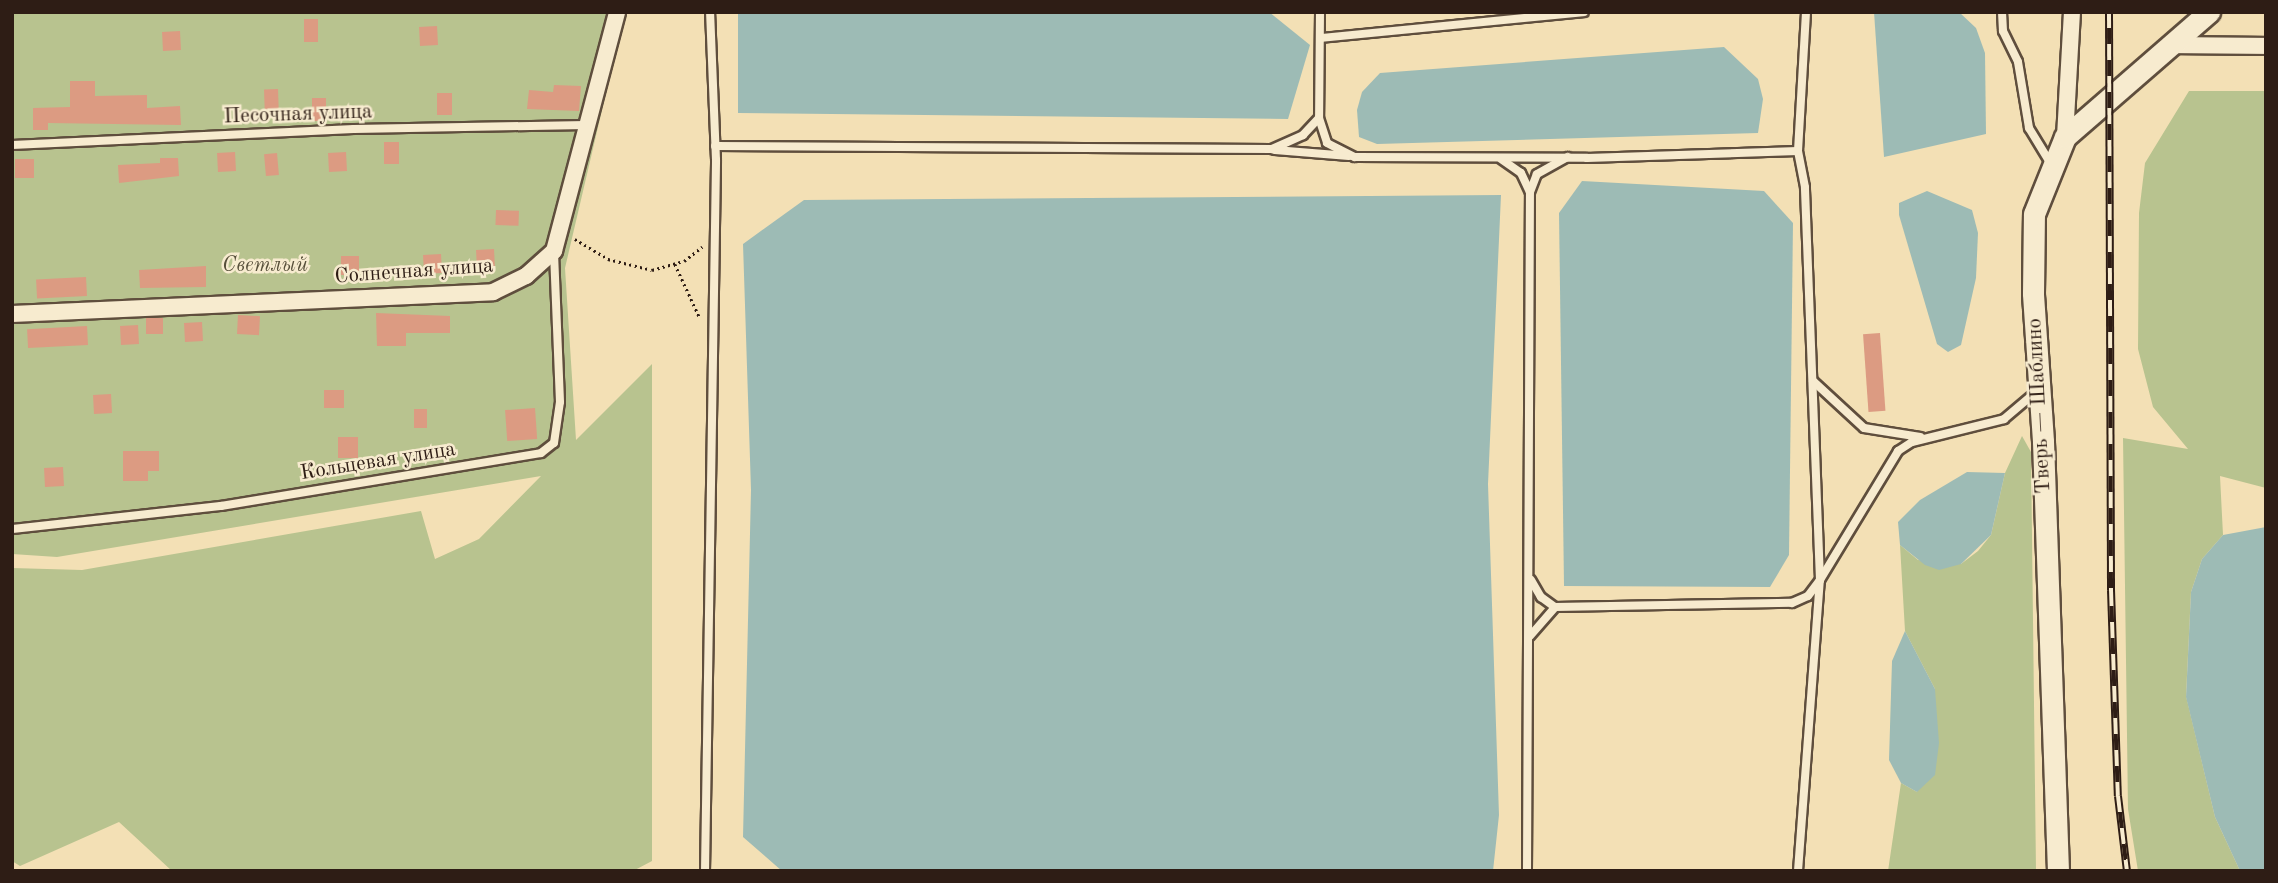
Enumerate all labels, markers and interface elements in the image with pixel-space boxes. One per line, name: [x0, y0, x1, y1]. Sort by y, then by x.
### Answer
street label: Песочная улица: [223, 100, 373, 130]
park label: Светлый: [222, 253, 308, 279]
street label: Солнечная улица: [334, 254, 494, 290]
street label: Тверь — Шаблино: [2023, 318, 2057, 494]
street label: Кольцевая улица: [298, 437, 458, 487]

